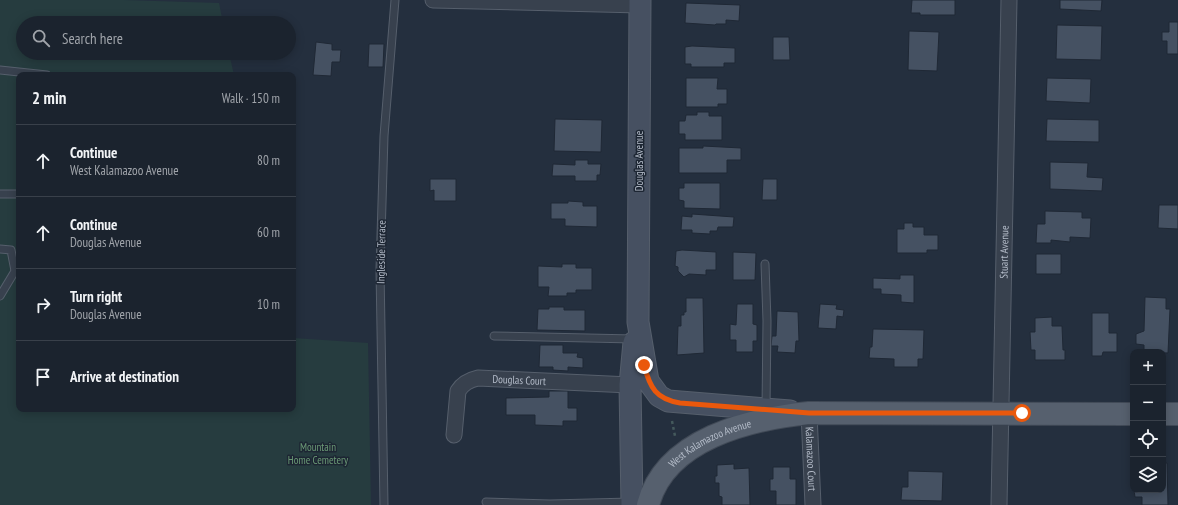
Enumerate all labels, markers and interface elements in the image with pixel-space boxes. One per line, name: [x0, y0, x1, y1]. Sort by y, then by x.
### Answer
search box: [16, 16, 296, 60]
icon: search: [30, 27, 52, 49]
text: Search here: [62, 29, 123, 48]
text: 2 min: [32, 87, 66, 109]
text: Walk · 150 m: [222, 90, 280, 107]
street label: Douglas Avenue: [632, 130, 646, 191]
text: Continue: [70, 143, 117, 162]
icon: ahead: [32, 150, 54, 172]
text: 80 m: [257, 152, 280, 169]
text: West Kalamazoo Avenue: [70, 162, 179, 179]
text: Continue: [70, 215, 117, 234]
street label: Ingleside Terrace: [373, 220, 389, 284]
icon: ahead: [32, 222, 54, 244]
text: 60 m: [257, 224, 280, 241]
street label: Stuart Avenue: [996, 225, 1012, 279]
text: Douglas Avenue: [70, 234, 142, 251]
text: Turn right: [70, 287, 122, 306]
icon: right: [32, 294, 54, 316]
text: 10 m: [257, 296, 280, 313]
text: Douglas Avenue: [70, 306, 142, 323]
map controls: [1130, 349, 1166, 493]
button: +: [1130, 349, 1166, 385]
route end: [635, 356, 653, 374]
icon: arrive: [32, 366, 54, 388]
text: Arrive at destination: [70, 367, 179, 386]
street label: Douglas Court: [492, 372, 546, 388]
button: −: [1130, 385, 1166, 421]
route start: [1013, 404, 1031, 422]
street label: West Kalamazoo Avenue: [665, 416, 753, 470]
button: locate: [1130, 421, 1166, 457]
street label: Kalamazoo Court: [803, 426, 819, 491]
park label: Mountain Home Cemetery: [288, 440, 349, 467]
button: layers: [1130, 457, 1166, 493]

